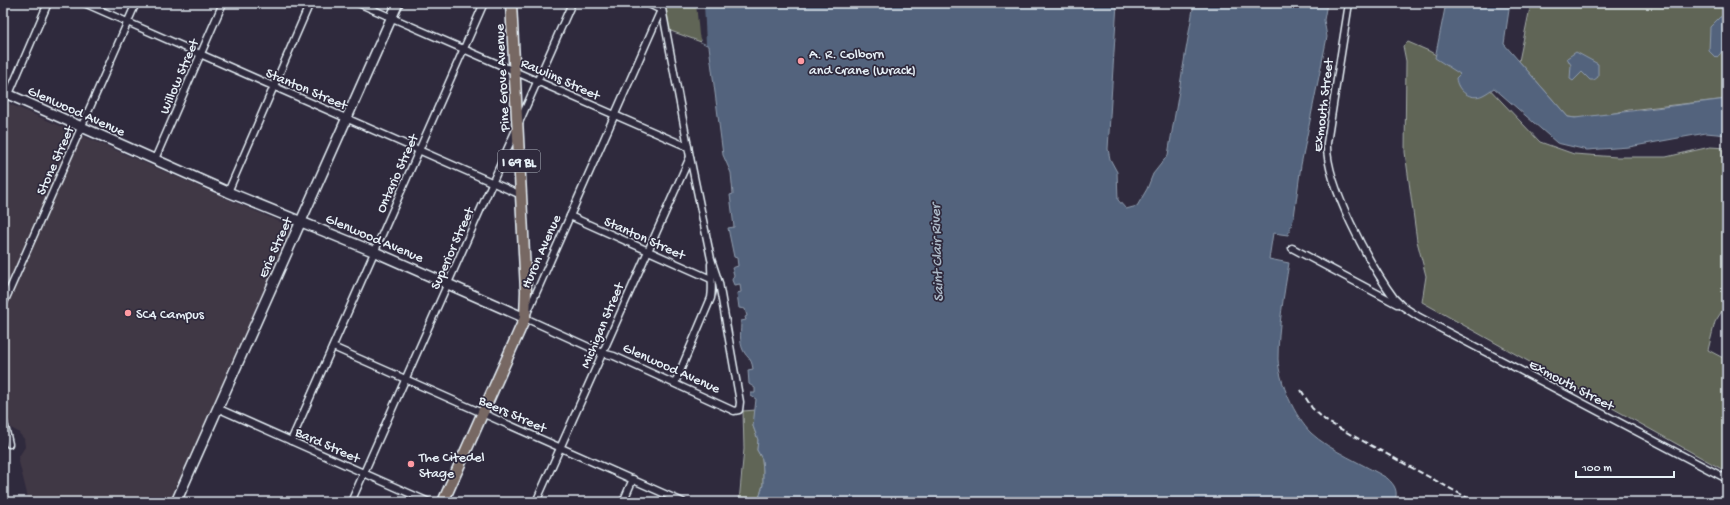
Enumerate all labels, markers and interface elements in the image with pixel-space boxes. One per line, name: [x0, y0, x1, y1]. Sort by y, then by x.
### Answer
street label: Pine Grove Avenue: [492, 23, 515, 133]
street label: Willow Street: [157, 36, 204, 117]
place label: A. R. Colborn and Crane (Wrack): [809, 47, 916, 80]
street label: Rawlins Street: [518, 55, 603, 106]
marker: A. R. Colborn and Crane (Wrack): [796, 56, 806, 66]
street label: Exmouth Street: [1310, 56, 1339, 153]
street label: Stanton Street: [263, 65, 351, 116]
street label: Glenwood Avenue: [25, 83, 128, 142]
street label: Stone Street: [33, 123, 80, 198]
street label: Ontario Street: [373, 131, 424, 216]
road number: I 69 BL: [498, 150, 540, 172]
water label: Saint Clair River: [927, 201, 949, 302]
street label: Superior Street: [428, 204, 479, 293]
street label: Glenwood Avenue: [322, 211, 426, 268]
street label: Huron Avenue: [518, 212, 566, 291]
street label: Erie Street: [255, 214, 298, 281]
street label: Stanton Street: [601, 214, 688, 265]
street label: Michigan Street: [578, 280, 629, 371]
place label: SC4 Campus: [136, 307, 205, 324]
marker: SC4 Campus: [123, 308, 133, 318]
street label: Glenwood Avenue: [620, 340, 723, 399]
street label: Exmouth Street: [1525, 357, 1617, 416]
street label: Beers Street: [475, 392, 550, 438]
street label: Bard Street: [291, 424, 363, 469]
place label: The Citedel Stage: [418, 450, 485, 483]
scale bar: [1576, 453, 1674, 479]
marker: The Citedel Stage: [406, 459, 416, 469]
text: 100 m: [1581, 462, 1612, 476]

